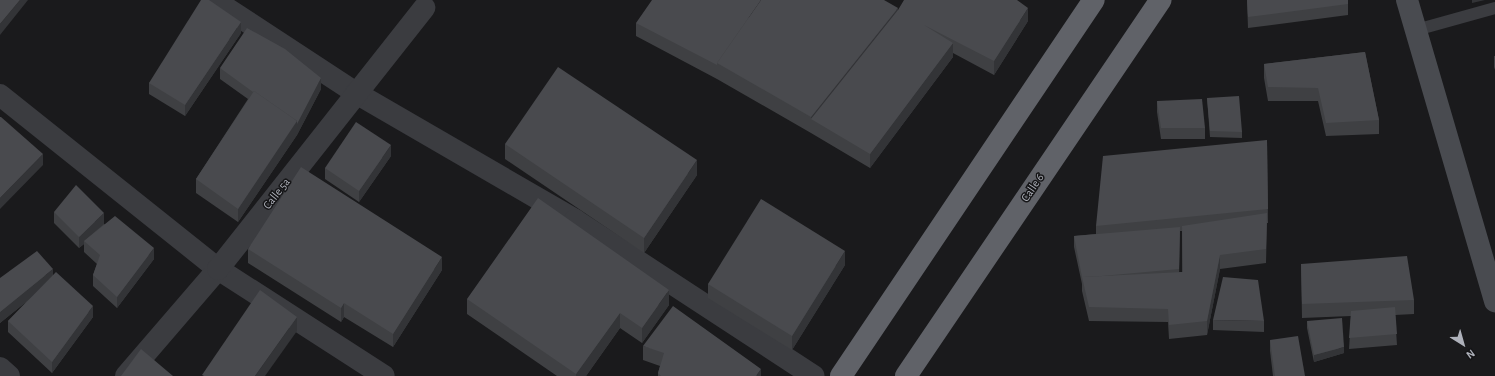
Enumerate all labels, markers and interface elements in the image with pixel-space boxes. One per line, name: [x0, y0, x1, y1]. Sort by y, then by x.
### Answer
street label: Calle 6: [1018, 171, 1048, 205]
street label: Calle 5a: [260, 175, 294, 213]
north arrow: [1443, 324, 1483, 364]
text: N: [1464, 347, 1477, 361]

